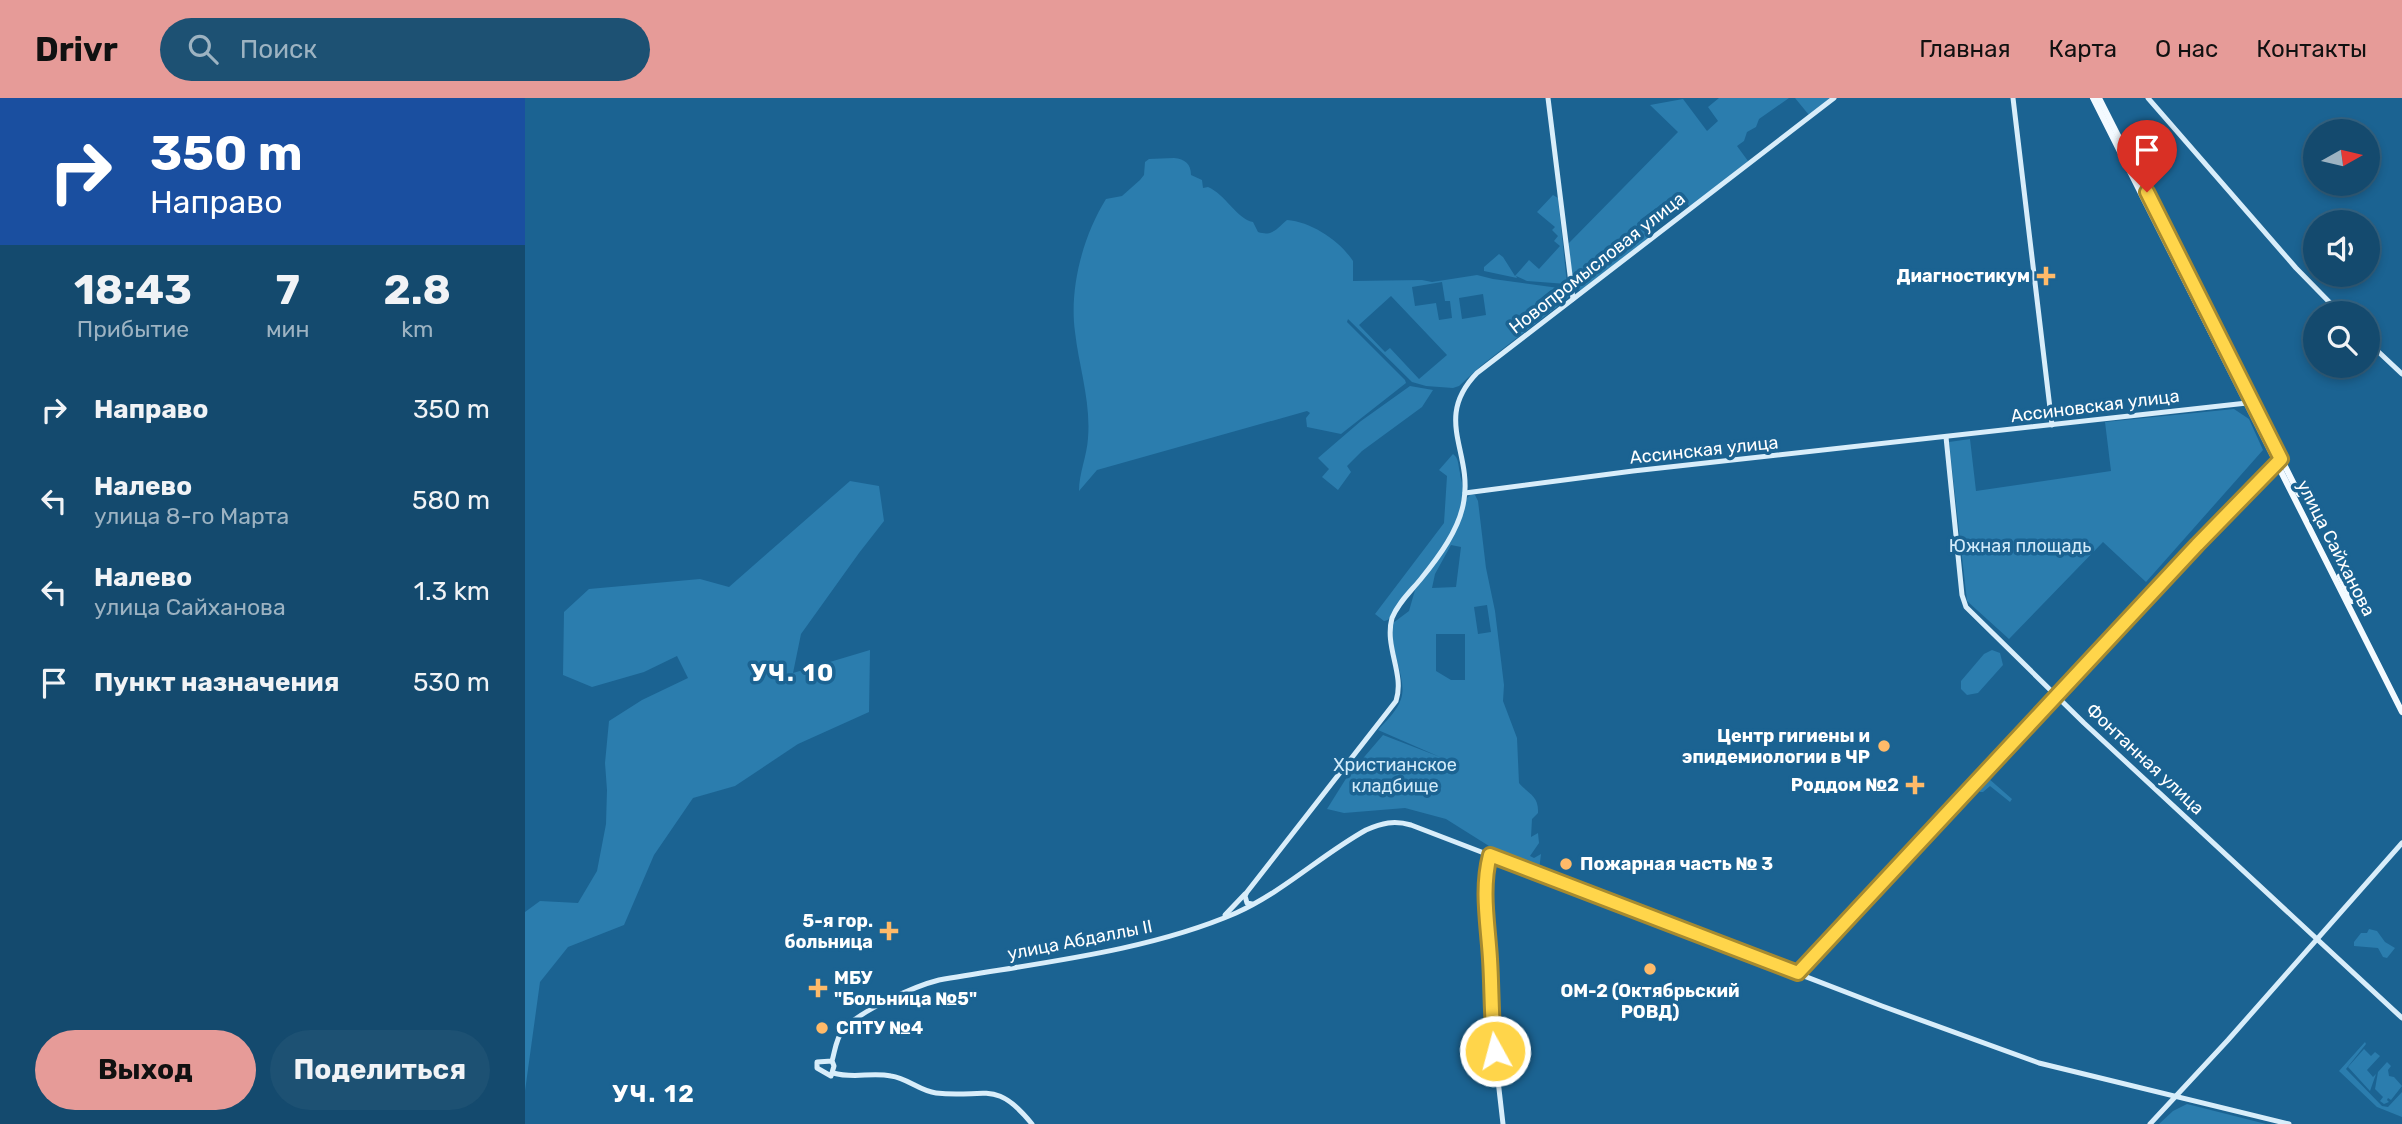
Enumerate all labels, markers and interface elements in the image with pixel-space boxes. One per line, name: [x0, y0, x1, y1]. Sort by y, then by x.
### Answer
search box: [160, 18, 650, 81]
text: Drivr: [35, 30, 118, 69]
icon: search: [184, 30, 222, 68]
text: Поиск: [240, 34, 317, 65]
text: Главная: [1919, 35, 2011, 63]
text: Карта: [2049, 35, 2117, 63]
text: О нас: [2155, 35, 2218, 63]
text: Контакты: [2256, 35, 2367, 63]
north arrow: [2303, 119, 2380, 196]
map controls: [2303, 119, 2380, 378]
pin: [2117, 120, 2177, 192]
text: 350 m: [150, 124, 303, 182]
icon: right: [35, 126, 126, 217]
icon: arrive: [2128, 131, 2166, 169]
text: Направо: [150, 183, 283, 221]
street label: Новопромысловая улица: [1505, 188, 1689, 338]
button: sound: [2303, 210, 2380, 287]
text: 18:43: [74, 265, 192, 315]
text: 7: [276, 265, 300, 315]
text: 2.8: [384, 265, 451, 315]
place label: Диагностикум: [1896, 265, 2030, 287]
marker: Диагностикум: [2036, 266, 2056, 286]
button: search: [2303, 301, 2380, 378]
text: Прибытие: [77, 315, 189, 343]
text: мин: [266, 315, 310, 343]
text: km: [401, 315, 433, 343]
street label: Ассиновская улица: [2009, 385, 2181, 427]
icon: right: [35, 391, 73, 429]
text: Направо: [94, 394, 208, 425]
text: 350 m: [413, 394, 490, 425]
street label: Ассинская улица: [1629, 431, 1779, 469]
text: Налево: [94, 471, 192, 502]
street label: улица Сайханова: [2292, 476, 2380, 620]
icon: left: [35, 482, 73, 520]
text: 580 m: [412, 485, 490, 516]
text: улица 8-го Марта: [94, 502, 289, 530]
park label: Южная площадь: [1949, 535, 2091, 557]
text: Налево: [94, 562, 192, 593]
icon: left: [35, 573, 73, 611]
text: 1.3 km: [414, 576, 490, 607]
text: улица Сайханова: [94, 593, 286, 621]
district label: УЧ. 10: [751, 659, 835, 687]
icon: arrive: [35, 664, 73, 702]
text: Пункт назначения: [94, 667, 339, 698]
text: 530 m: [413, 667, 490, 698]
street label: Фонтанная улица: [2081, 699, 2209, 819]
place label: Центр гигиены и эпидемиологии в ЧР: [1682, 725, 1870, 768]
marker: Центр гигиены и эпидемиологии в ЧР: [1876, 738, 1892, 754]
park label: Христианское кладбище: [1333, 754, 1457, 797]
place label: Роддом №2: [1791, 774, 1899, 796]
marker: Роддом №2: [1905, 775, 1925, 795]
place label: Пожарная часть № 3: [1580, 853, 1773, 875]
marker: Пожарная часть № 3: [1558, 856, 1574, 872]
place label: 5-я гор. больница: [784, 910, 873, 953]
street label: улица Абдаллы II: [1006, 915, 1154, 965]
marker: 5-я гор. больница: [879, 921, 899, 941]
marker: ОМ-2 (Октябрьский РОВД): [1642, 961, 1658, 977]
place label: МБУ "Больница №5": [834, 967, 977, 1010]
marker: МБУ "Больница №5": [808, 978, 828, 998]
place label: ОМ-2 (Октябрьский РОВД): [1560, 980, 1740, 1023]
position arrow: [1458, 1014, 1532, 1088]
place label: СПТУ №4: [836, 1017, 923, 1039]
marker: СПТУ №4: [814, 1020, 830, 1036]
button: Выход: [35, 1030, 256, 1110]
button: Поделиться: [270, 1030, 490, 1110]
district label: УЧ. 12: [612, 1080, 696, 1108]

